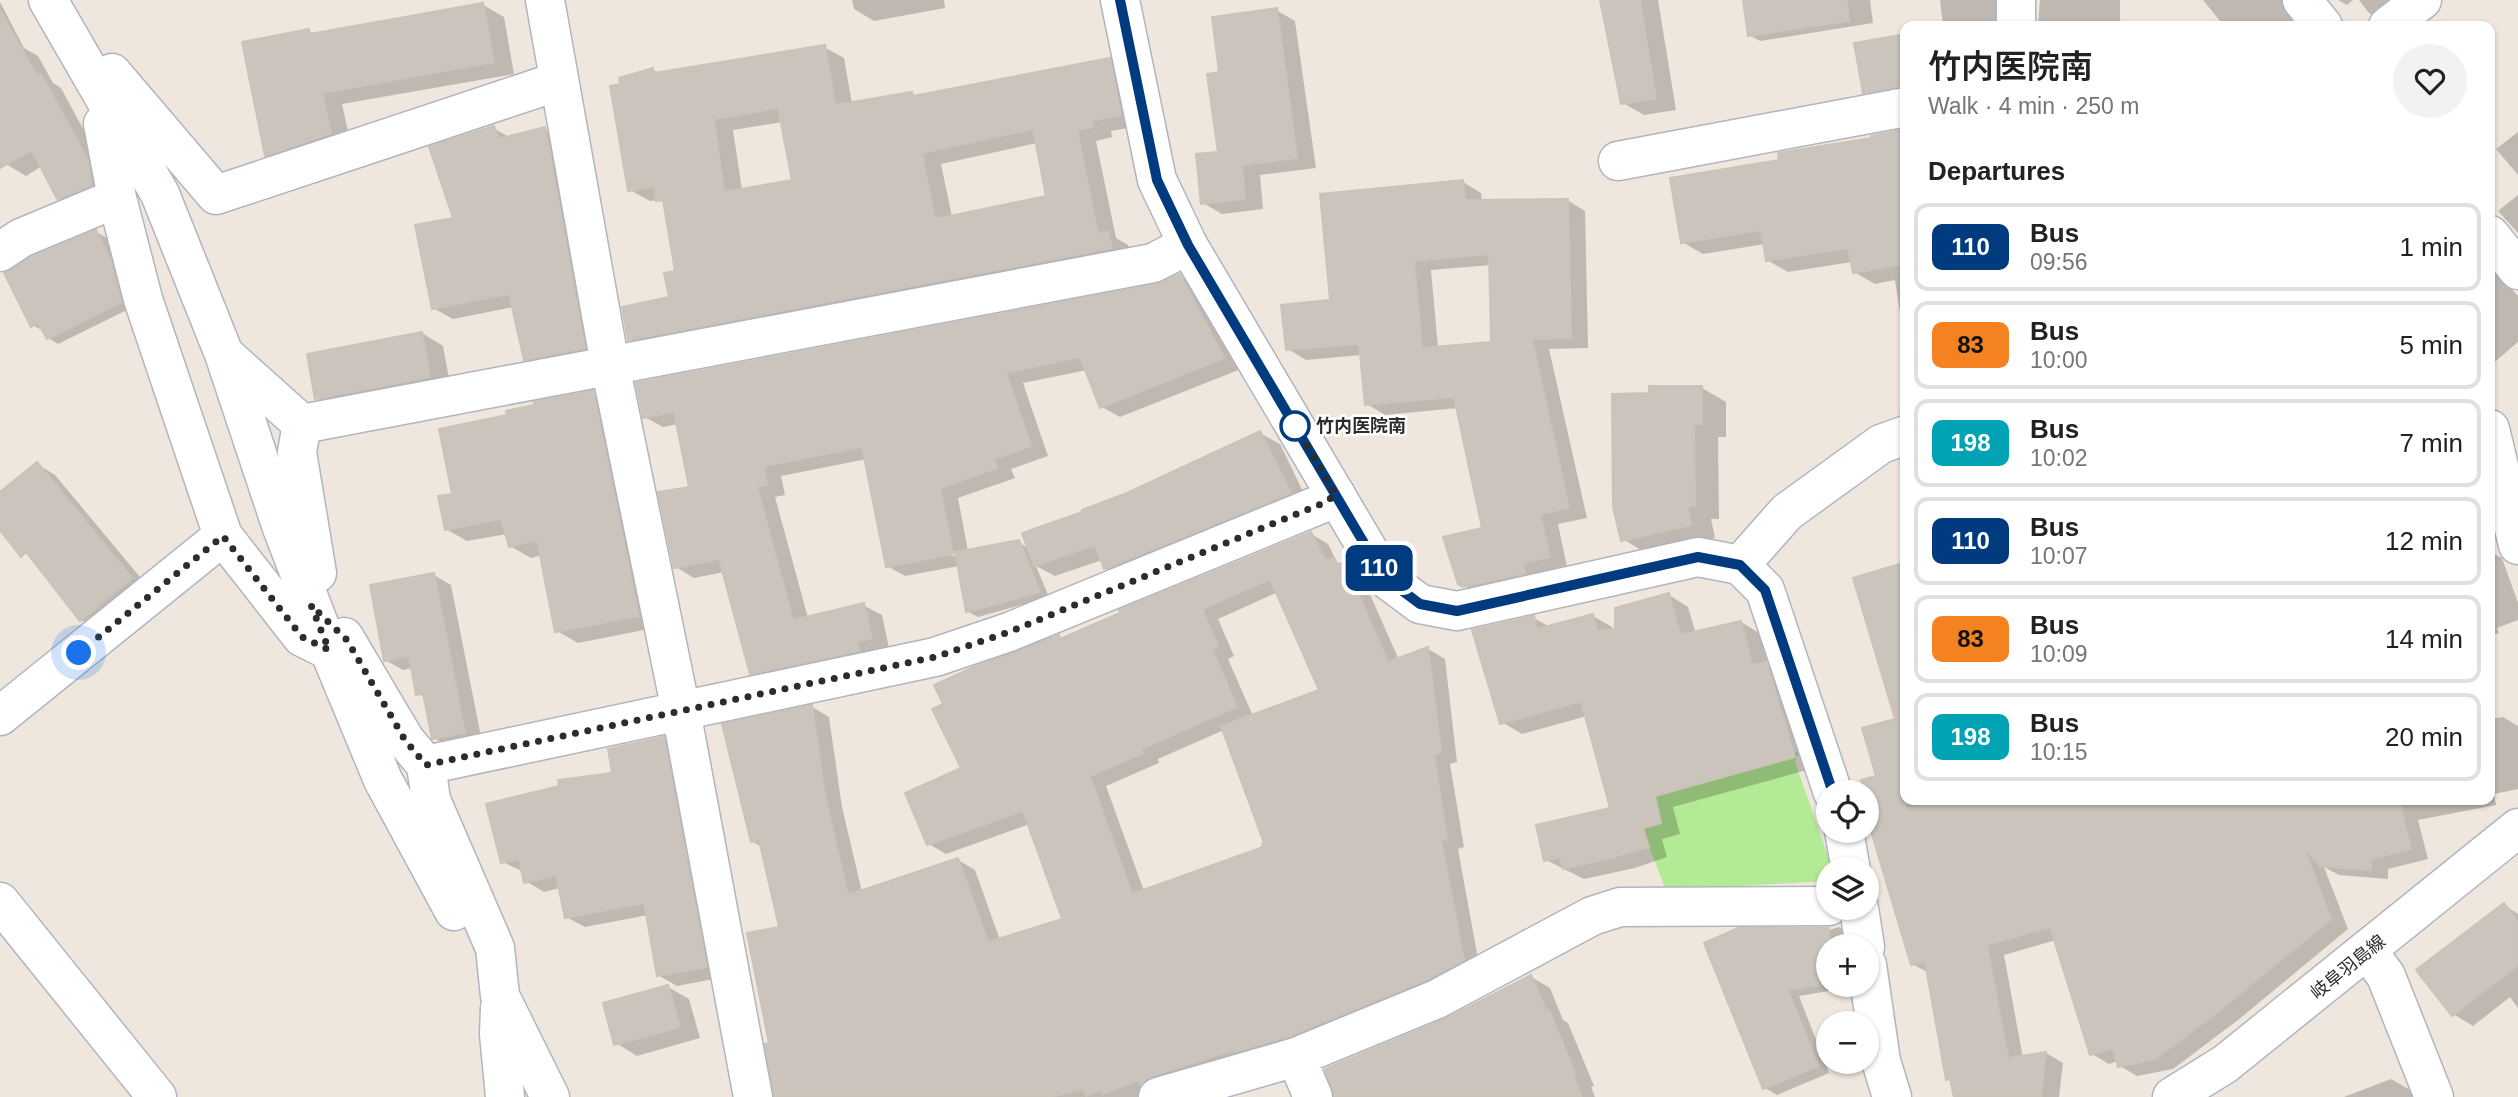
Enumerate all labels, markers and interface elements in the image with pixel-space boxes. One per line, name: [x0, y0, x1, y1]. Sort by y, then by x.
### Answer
button: heart: [2393, 44, 2467, 118]
text: 竹内医院南: [1928, 48, 2093, 85]
text: Walk · 4 min · 250 m: [1928, 93, 2139, 119]
text: Departures: [1928, 156, 2065, 186]
text: Bus: [2030, 218, 2079, 248]
text: 1 min: [2399, 232, 2463, 262]
text: 110: [1951, 233, 1990, 260]
text: 09:56: [2030, 249, 2088, 275]
text: Bus: [2030, 316, 2079, 346]
text: 5 min: [2399, 330, 2463, 360]
text: 83: [1957, 331, 1984, 358]
text: 10:00: [2030, 347, 2088, 373]
marker: 竹内医院南: [1280, 411, 1310, 441]
text: Bus: [2030, 414, 2079, 444]
place label: 竹内医院南: [1316, 416, 1406, 436]
text: 7 min: [2399, 428, 2463, 458]
text: 198: [1950, 429, 1991, 456]
text: 10:02: [2030, 445, 2088, 471]
text: Bus: [2030, 512, 2079, 542]
text: 12 min: [2385, 526, 2463, 556]
text: 110: [1951, 527, 1990, 554]
text: 10:07: [2030, 543, 2088, 569]
line badge: 110: [1339, 545, 1419, 591]
text: 110: [1360, 554, 1398, 581]
text: Bus: [2030, 610, 2079, 640]
text: 14 min: [2385, 624, 2463, 654]
text: 83: [1957, 625, 1984, 652]
your location: [61, 635, 96, 670]
text: 10:09: [2030, 641, 2088, 667]
text: Bus: [2030, 708, 2079, 738]
text: 20 min: [2385, 722, 2463, 752]
text: 198: [1950, 723, 1991, 750]
text: 10:15: [2030, 739, 2088, 765]
map controls: [1816, 780, 1879, 1074]
button: locate: [1816, 780, 1879, 843]
button: layers: [1816, 857, 1879, 920]
street label: 岐阜羽島線: [2307, 931, 2389, 1003]
button: +: [1816, 934, 1879, 997]
button: −: [1816, 1011, 1879, 1074]

